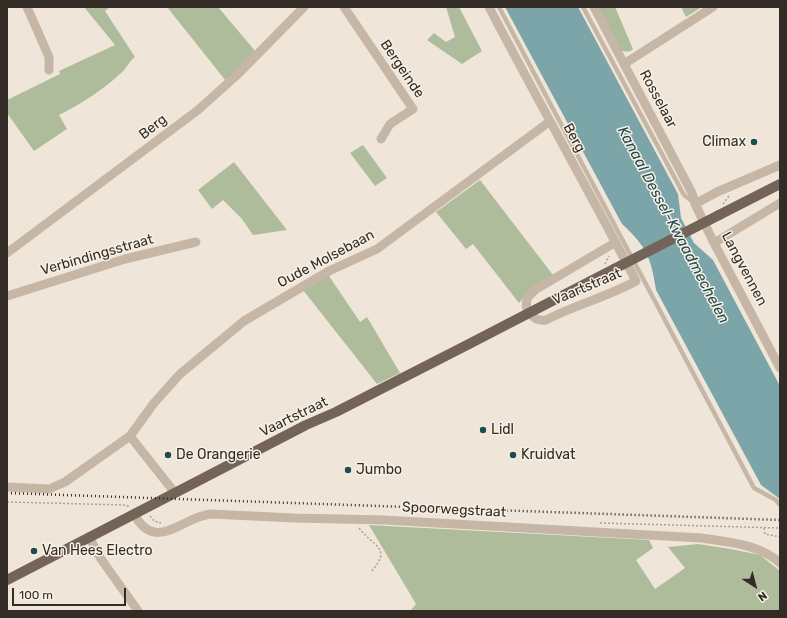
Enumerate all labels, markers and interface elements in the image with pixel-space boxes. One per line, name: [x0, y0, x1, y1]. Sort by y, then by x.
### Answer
street label: Bergeinde: [376, 37, 428, 101]
street label: Rosselaar: [636, 67, 680, 131]
street label: Berg: [136, 111, 170, 143]
street label: Berg: [559, 120, 589, 156]
water label: Kanaal Dessel-Kwaadmechelen: [613, 124, 733, 326]
place label: Climax: [702, 134, 746, 150]
marker: Climax: [749, 137, 759, 147]
street label: Oude Molsebaan: [275, 226, 377, 292]
street label: Langvennen: [718, 229, 770, 309]
street label: Verbindingsstraat: [39, 231, 155, 279]
street label: Vaartstraat: [550, 265, 624, 309]
street label: Vaartstraat: [257, 393, 331, 441]
place label: Lidl: [491, 422, 514, 438]
marker: Lidl: [478, 425, 488, 435]
place label: De Orangerie: [176, 447, 261, 463]
place label: Kruidvat: [521, 447, 575, 463]
marker: De Orangerie: [163, 450, 173, 460]
marker: Kruidvat: [508, 450, 518, 460]
place label: Jumbo: [356, 462, 402, 478]
marker: Jumbo: [343, 465, 353, 475]
street label: Spoorwegstraat: [401, 499, 507, 521]
place label: Van Hees Electro: [42, 543, 152, 559]
marker: Van Hees Electro: [29, 546, 39, 556]
north arrow: [735, 566, 775, 606]
scale bar: [14, 580, 128, 606]
text: 100 m: [19, 588, 53, 602]
text: N: [755, 589, 769, 604]

